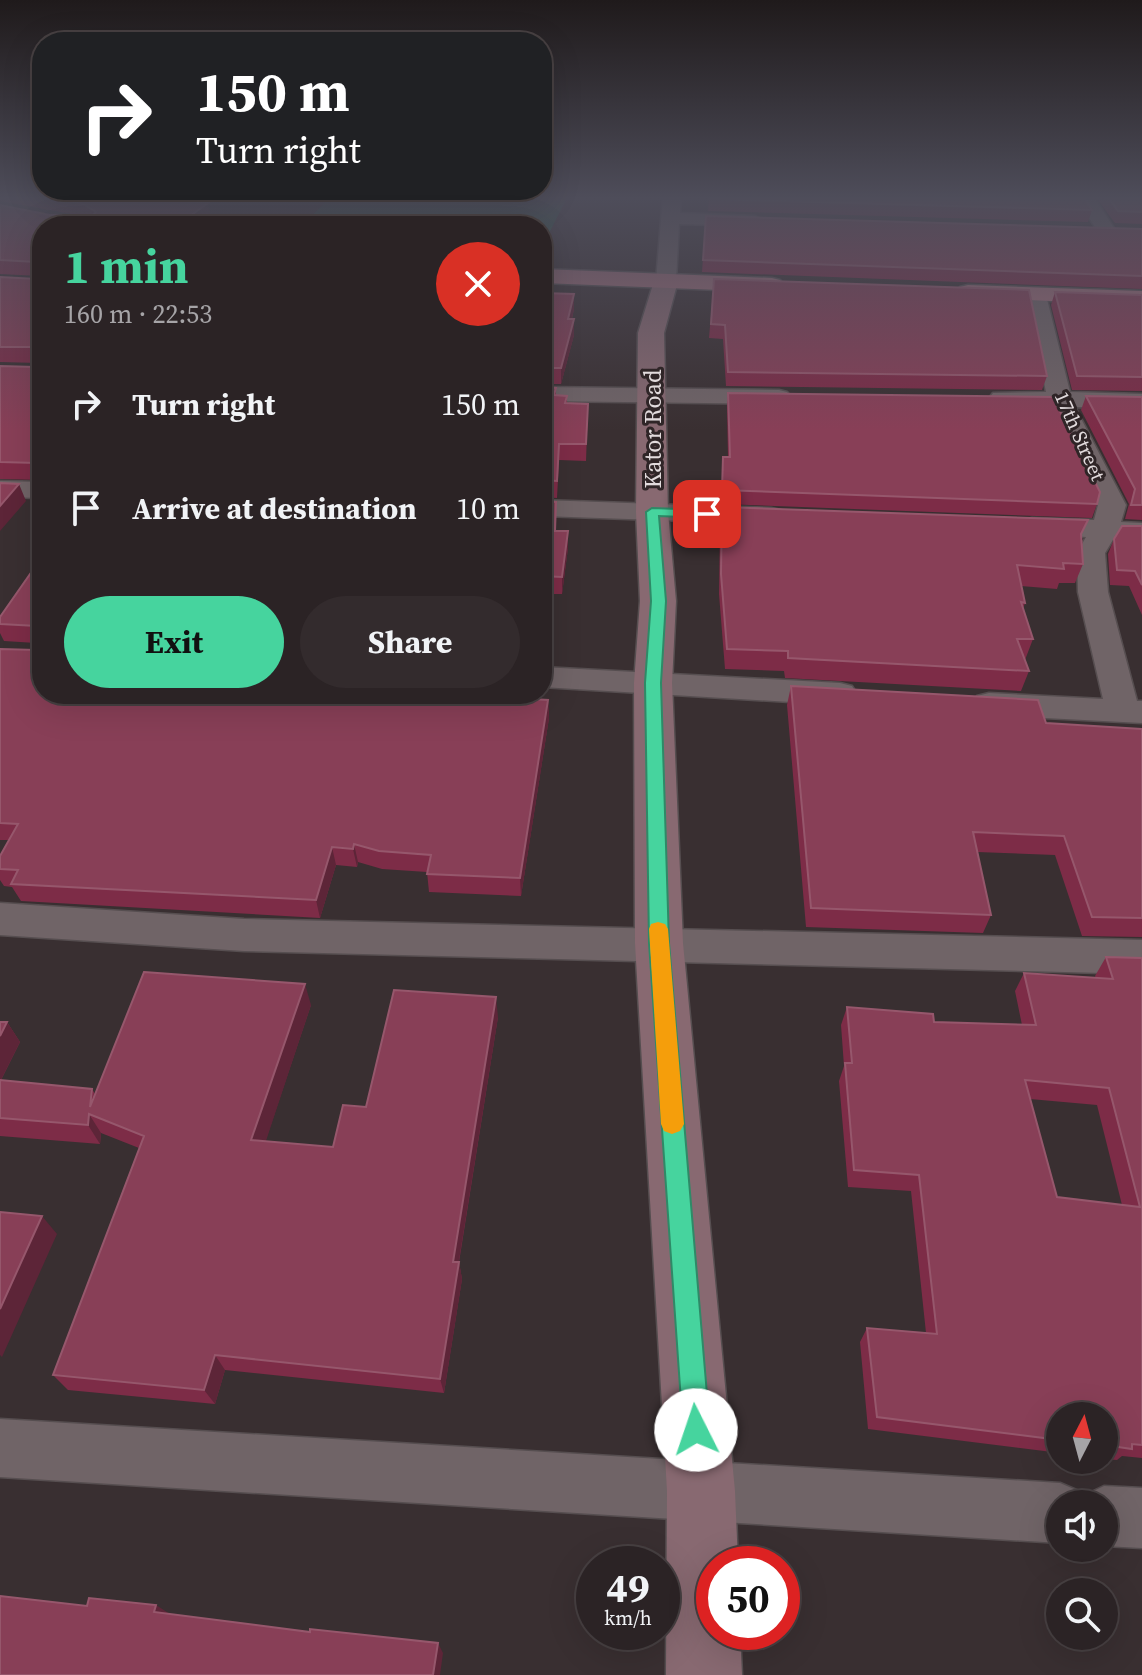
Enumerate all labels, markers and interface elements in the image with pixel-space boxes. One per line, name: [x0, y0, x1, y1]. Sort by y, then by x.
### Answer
text: 150 m: [196, 53, 350, 130]
icon: right: [64, 64, 168, 168]
text: Turn right: [196, 126, 361, 175]
text: 1 min: [64, 233, 189, 299]
button: close: [436, 242, 520, 326]
text: 160 m · 22:53: [64, 296, 212, 332]
street label: Kator Road: [636, 369, 669, 489]
icon: right: [64, 382, 108, 426]
text: Turn right: [132, 384, 275, 425]
text: 150 m: [441, 384, 520, 425]
street label: 17th Street: [1048, 387, 1112, 485]
pin: [673, 480, 741, 548]
icon: arrive: [64, 486, 108, 530]
text: Arrive at destination: [132, 488, 417, 529]
text: 10 m: [456, 488, 520, 529]
icon: arrive: [685, 492, 729, 536]
button: Exit: [64, 596, 284, 688]
button: Share: [300, 596, 520, 688]
position arrow: [654, 1388, 738, 1472]
north arrow: [1046, 1402, 1118, 1474]
map controls: [1046, 1402, 1118, 1650]
button: sound: [1046, 1490, 1118, 1562]
speed limit sign: 50: [696, 1546, 800, 1650]
text: 49: [606, 1561, 650, 1615]
button: search: [1046, 1578, 1118, 1650]
text: km/h: [604, 1604, 652, 1632]

